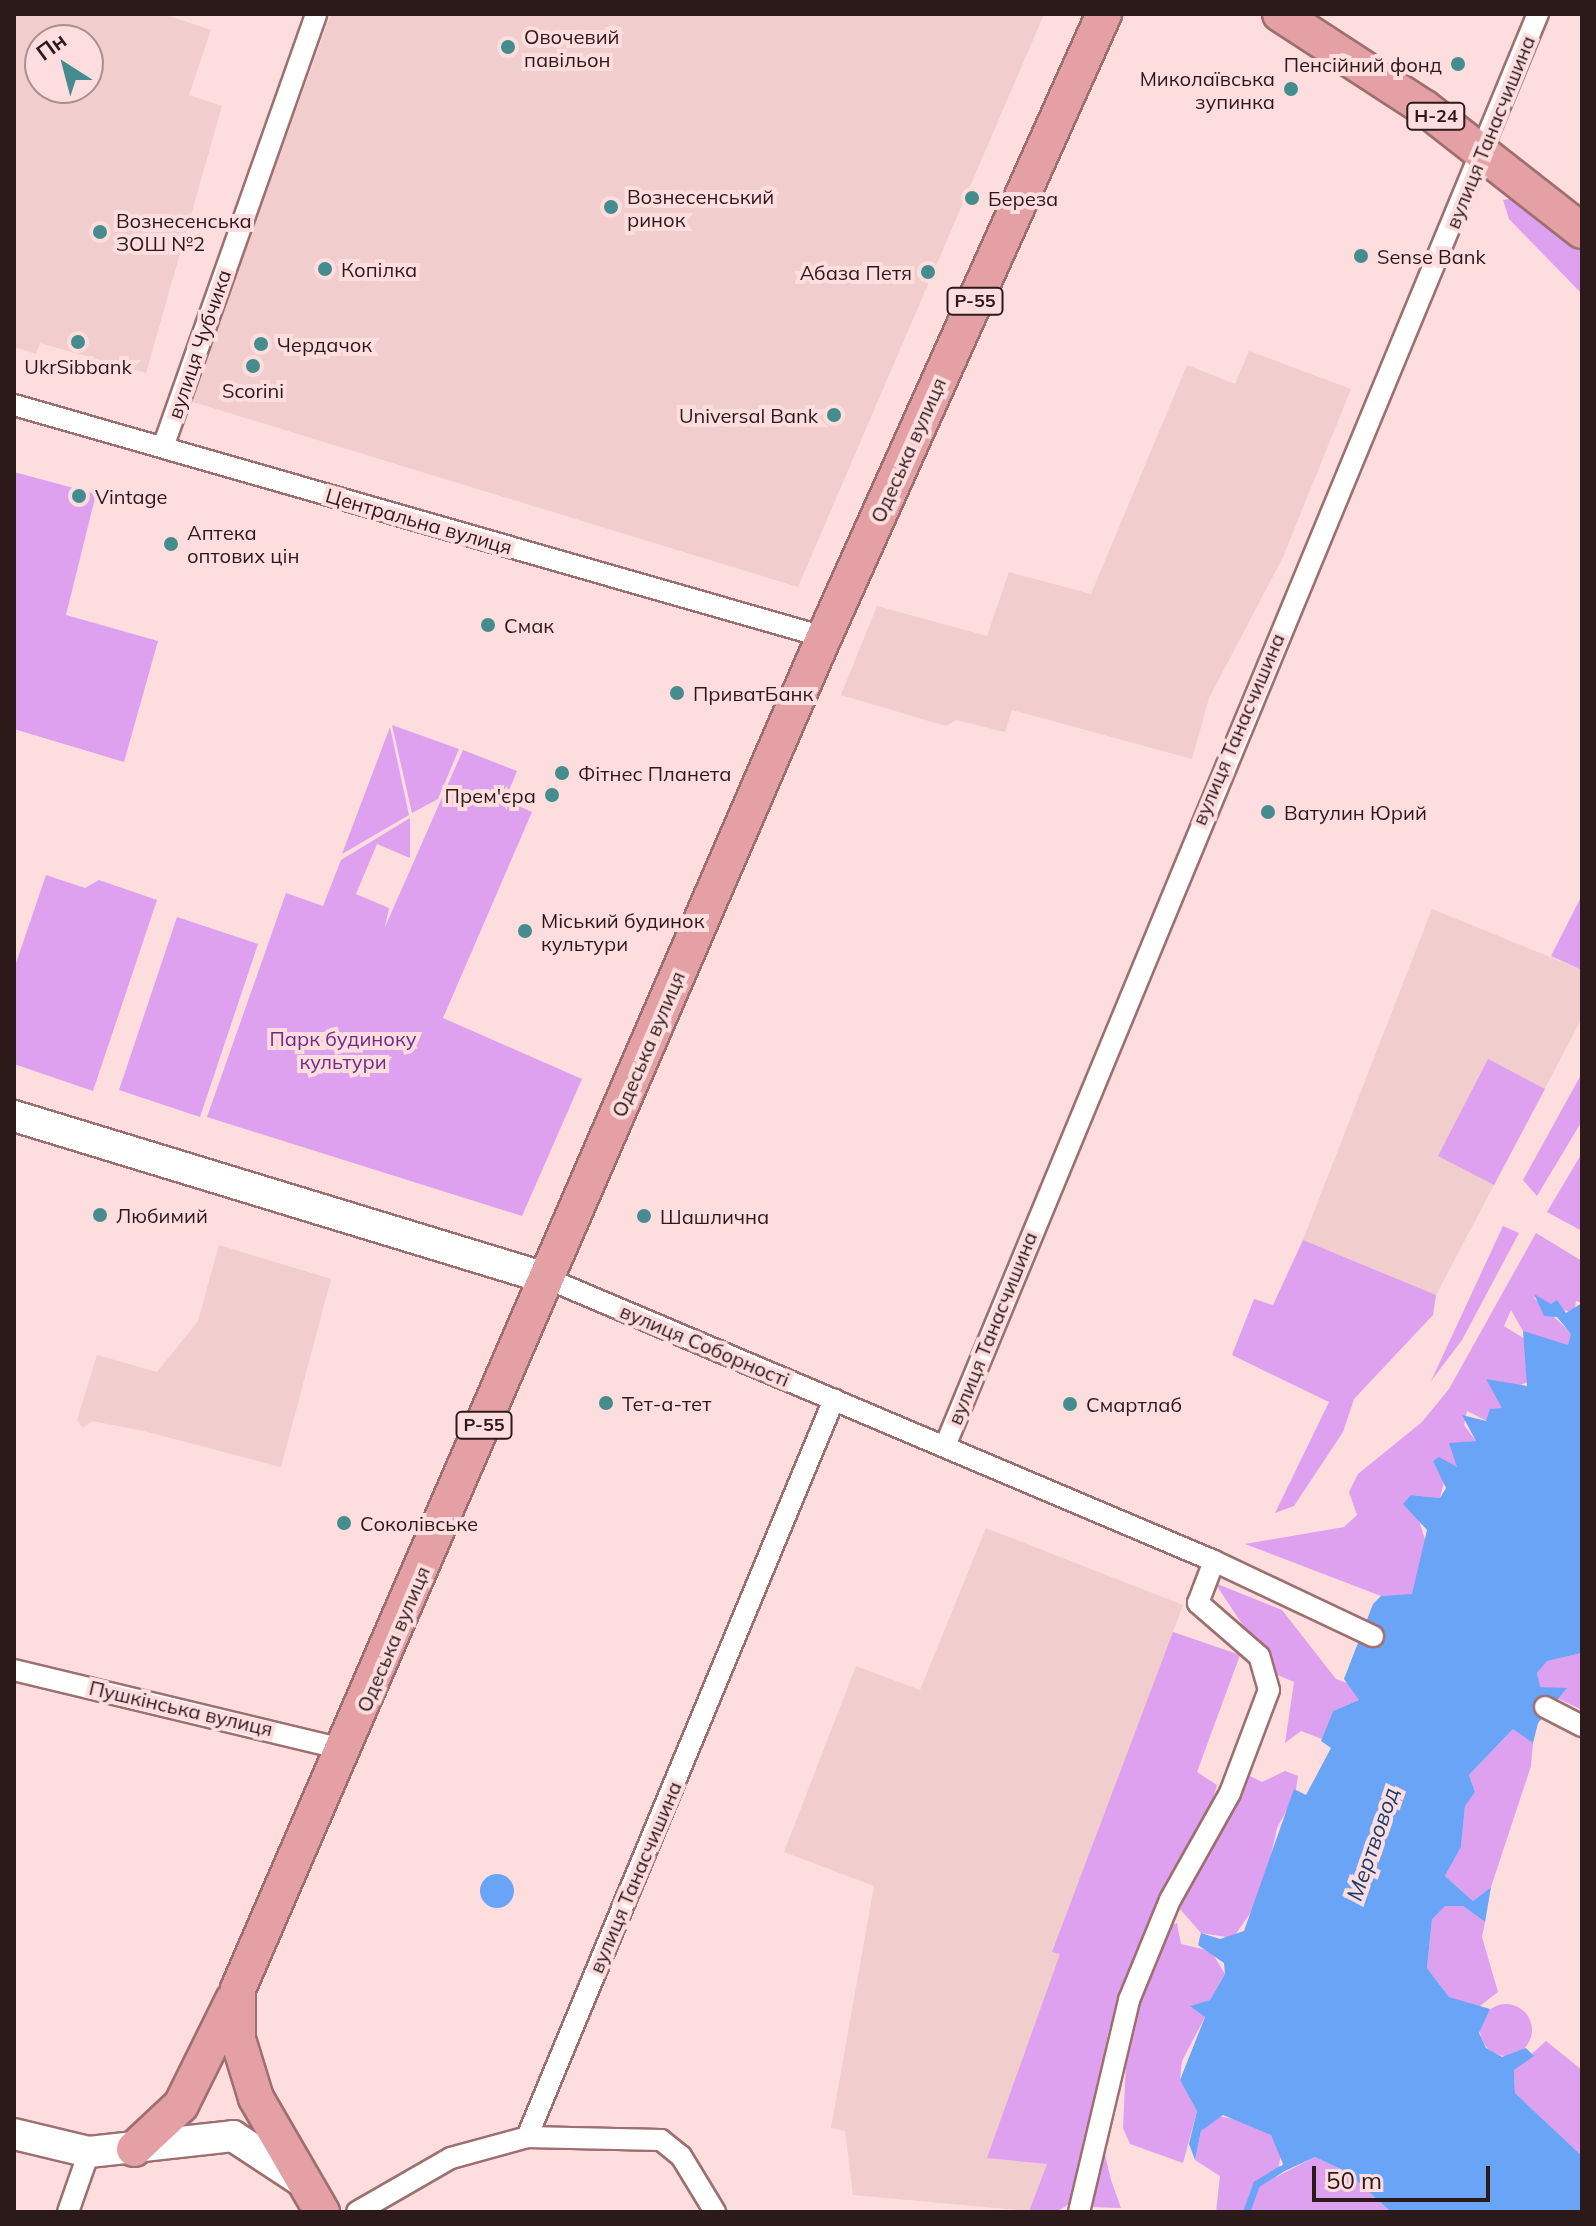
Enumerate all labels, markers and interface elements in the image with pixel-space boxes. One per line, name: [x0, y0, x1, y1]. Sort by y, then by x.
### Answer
north arrow: [24, 24, 104, 104]
place label: Овочевий павільон: [524, 24, 620, 71]
text: Пн: [30, 26, 72, 67]
street label: вулиця Танасчишина: [1440, 32, 1540, 232]
marker: Овочевий павільон: [499, 38, 517, 56]
place label: Пенсійний фонд: [1284, 52, 1442, 76]
marker: Пенсійний фонд: [1449, 55, 1467, 73]
place label: Миколаївська зупинка: [1140, 66, 1275, 113]
marker: Миколаївська зупинка: [1282, 80, 1300, 98]
road number: Н-24: [1406, 102, 1466, 130]
place label: Вознесенський ринок: [627, 184, 774, 231]
place label: Береза: [988, 186, 1058, 210]
marker: Береза: [963, 189, 981, 207]
marker: Вознесенський ринок: [602, 198, 620, 216]
place label: Вознесенська ЗОШ №2: [116, 208, 252, 255]
marker: Вознесенська ЗОШ №2: [91, 223, 109, 241]
place label: Sense Bank: [1377, 244, 1486, 268]
marker: Sense Bank: [1352, 247, 1370, 265]
place label: Копілка: [341, 257, 417, 281]
marker: Копілка: [316, 260, 334, 278]
place label: Абаза Петя: [800, 260, 912, 284]
marker: Абаза Петя: [919, 263, 937, 281]
street label: вулиця Чубчика: [162, 266, 236, 422]
road number: Р-55: [945, 287, 1005, 315]
place label: Чердачок: [277, 332, 372, 356]
marker: UkrSibbank: [69, 333, 87, 351]
marker: Чердачок: [252, 335, 270, 353]
place label: UkrSibbank: [24, 354, 132, 378]
marker: Scorini: [244, 357, 262, 375]
street label: Одеська вулиця: [865, 374, 951, 526]
place label: Scorini: [222, 378, 284, 402]
place label: Universal Bank: [679, 403, 818, 427]
marker: Universal Bank: [825, 406, 843, 424]
street label: Центральна вулиця: [323, 483, 515, 559]
place label: Vintage: [95, 484, 167, 508]
marker: Vintage: [70, 487, 88, 505]
place label: Аптека оптових цін: [187, 520, 300, 567]
marker: Аптека оптових цін: [162, 535, 180, 553]
place label: Смак: [504, 613, 554, 637]
marker: Смак: [479, 616, 497, 634]
street label: вулиця Танасчишина: [1187, 629, 1289, 829]
place label: ПриватБанк: [693, 681, 813, 705]
marker: ПриватБанк: [668, 684, 686, 702]
place label: Фітнес Планета: [578, 761, 731, 785]
marker: Фітнес Планета: [553, 764, 571, 782]
place label: Прем'єра: [445, 783, 536, 807]
marker: Прем'єра: [543, 786, 561, 804]
place label: Ватулин Юрий: [1284, 800, 1427, 824]
marker: Ватулин Юрий: [1259, 803, 1277, 821]
place label: Міський будинок культури: [541, 908, 704, 955]
marker: Міський будинок культури: [516, 922, 534, 940]
street label: Одеська вулиця: [606, 968, 690, 1120]
park label: Парк будиноку культури: [270, 1026, 416, 1073]
place label: Любимий: [116, 1203, 208, 1227]
place label: Шашлична: [660, 1204, 769, 1228]
marker: Любимий: [91, 1206, 109, 1224]
marker: Шашлична: [635, 1207, 653, 1225]
street label: вулиця Танасчишина: [942, 1228, 1042, 1428]
street label: вулиця Соборності: [617, 1298, 793, 1392]
place label: Тет-а-тет: [622, 1391, 711, 1415]
place label: Смартлаб: [1086, 1392, 1182, 1416]
marker: Тет-а-тет: [597, 1394, 615, 1412]
marker: Смартлаб: [1061, 1395, 1079, 1413]
road number: Р-55: [454, 1411, 514, 1439]
place label: Соколівське: [360, 1511, 478, 1535]
marker: Соколівське: [335, 1514, 353, 1532]
street label: Одеська вулиця: [351, 1563, 435, 1715]
street label: Пушкінська вулиця: [87, 1675, 275, 1741]
street label: вулиця Танасчишина: [584, 1777, 686, 1977]
water label: Мертвовод: [1341, 1784, 1405, 1904]
scale bar: [1316, 2150, 1494, 2200]
text: 50 m: [1326, 2165, 1382, 2195]

